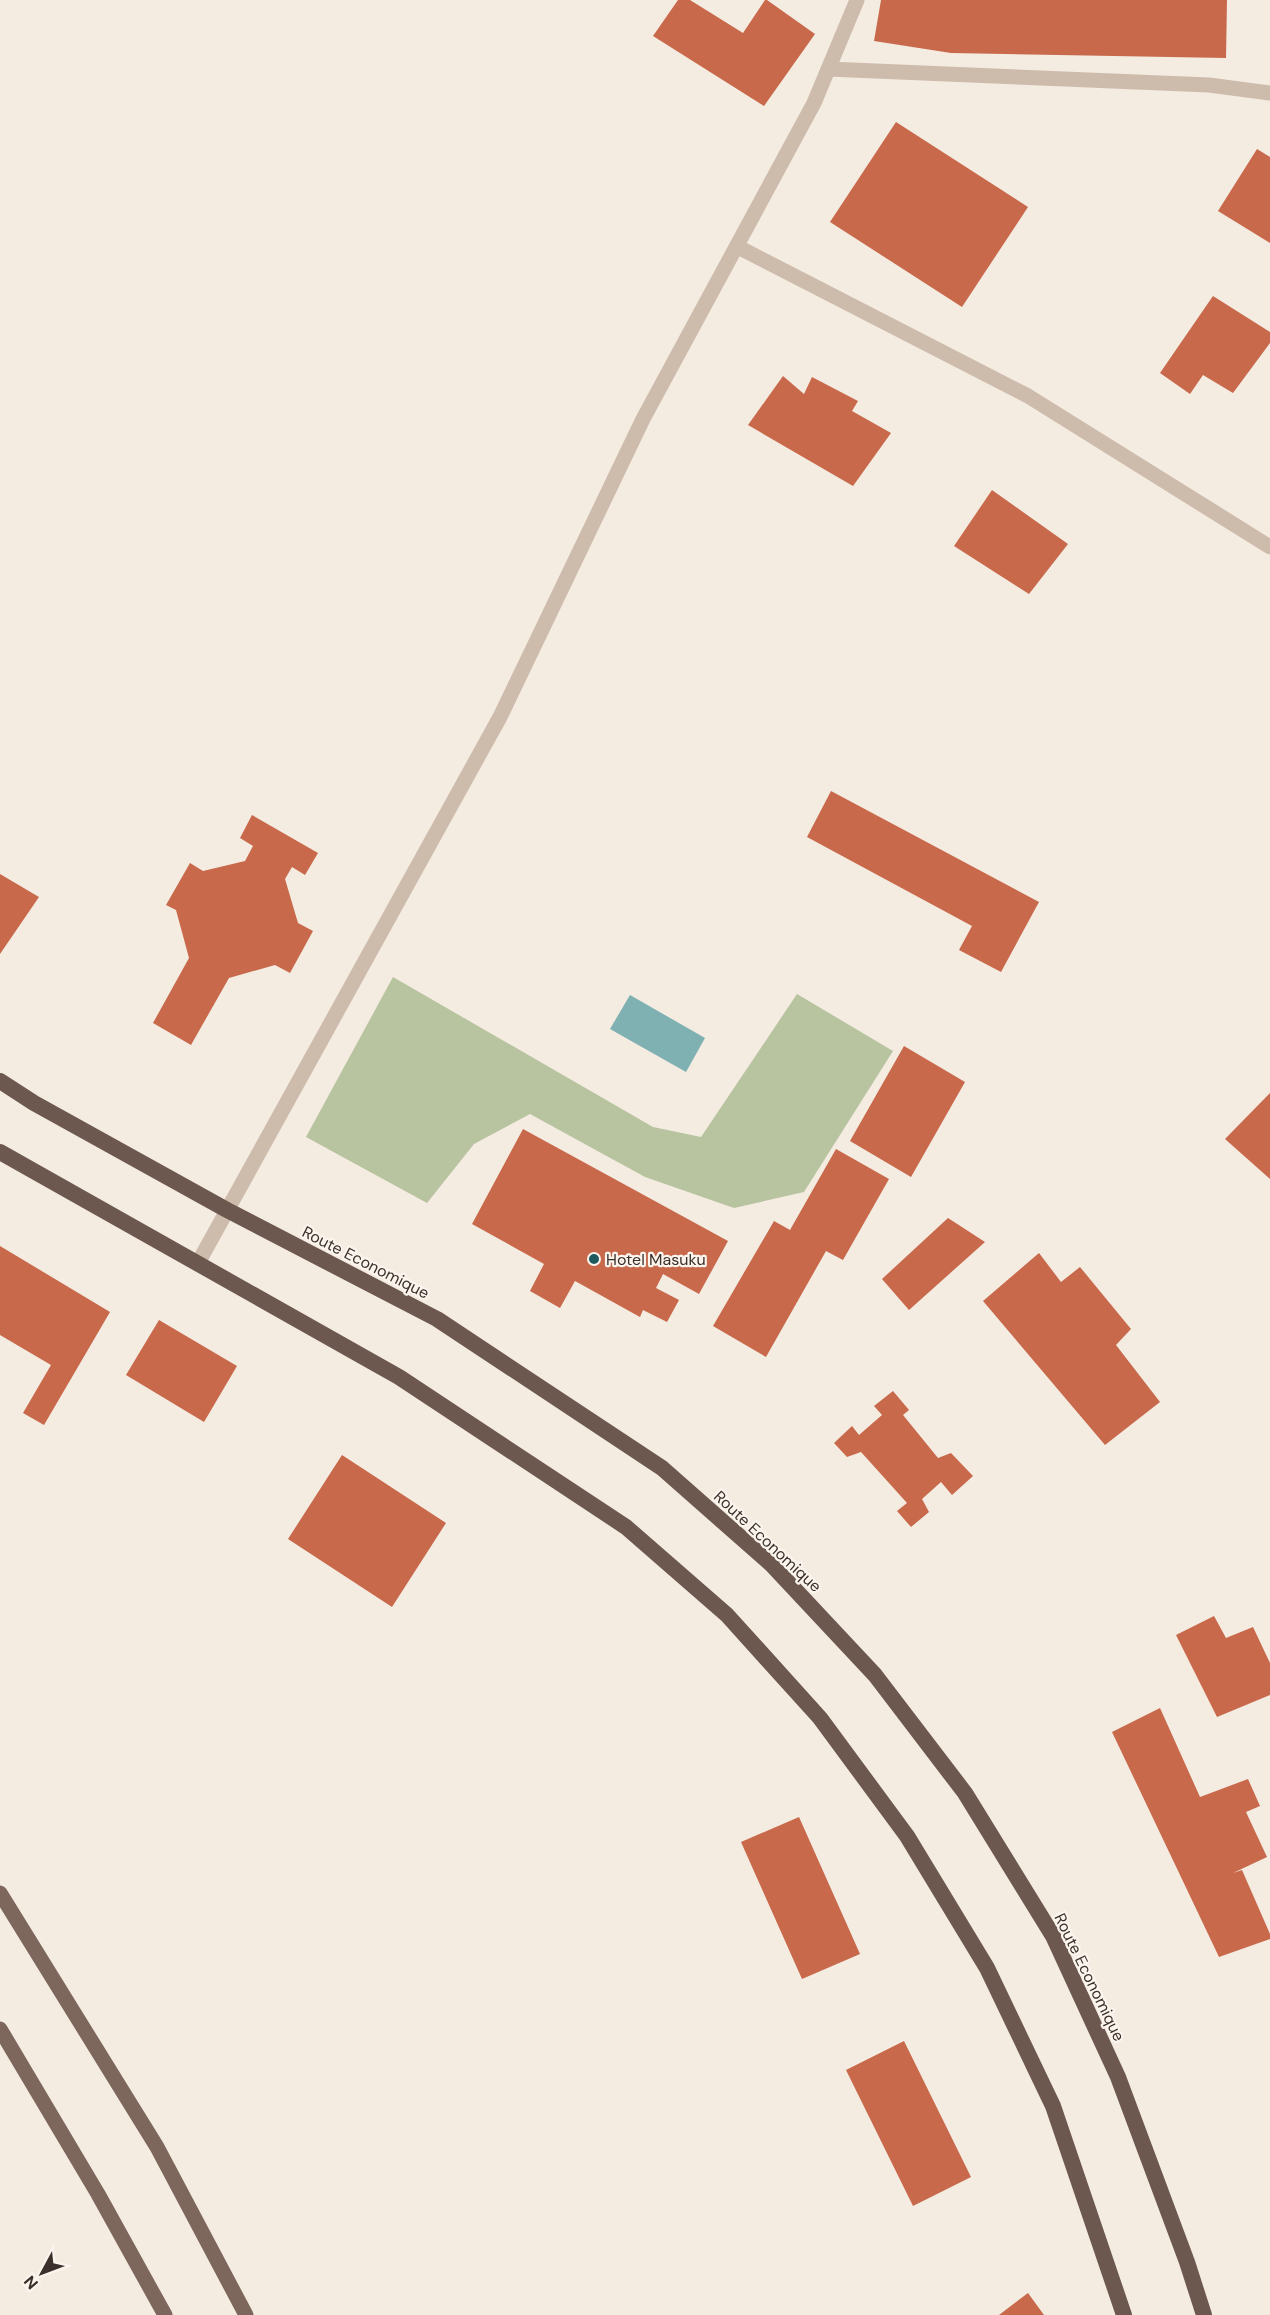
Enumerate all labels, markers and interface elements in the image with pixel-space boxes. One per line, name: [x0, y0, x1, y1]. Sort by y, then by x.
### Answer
street label: Route Economique: [299, 1221, 433, 1304]
place label: Hotel Masuku: [606, 1249, 706, 1270]
marker: Hotel Masuku: [587, 1252, 601, 1266]
street label: Route Economique: [709, 1486, 826, 1597]
street label: Route Economique: [1049, 1910, 1130, 2045]
north arrow: [12, 2243, 72, 2303]
text: N: [19, 2271, 43, 2294]

